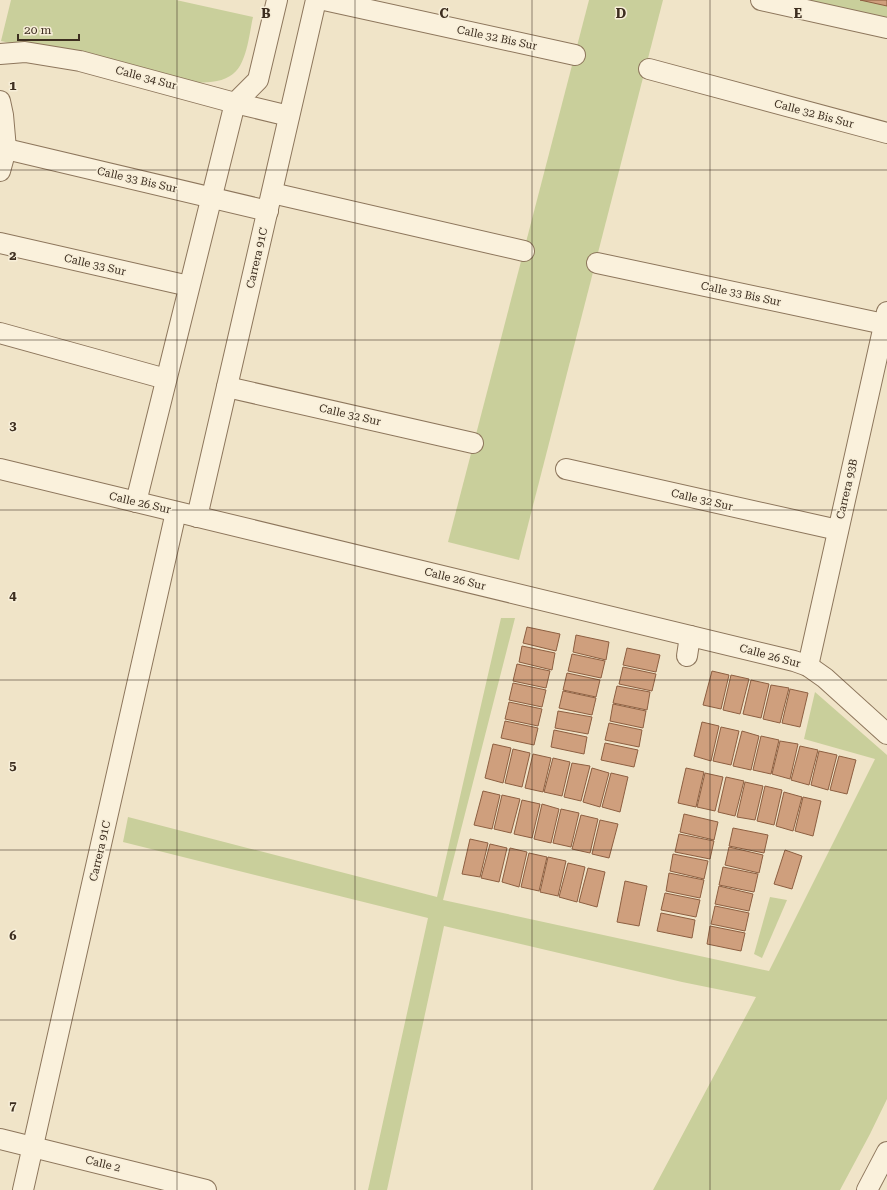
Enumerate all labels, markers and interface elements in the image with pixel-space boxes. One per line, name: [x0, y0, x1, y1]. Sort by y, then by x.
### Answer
text: B: [261, 6, 271, 21]
text: C: [439, 6, 449, 21]
text: D: [616, 6, 626, 21]
text: E: [794, 6, 802, 21]
scale bar: [18, 16, 79, 42]
text: 20 m: [24, 23, 51, 37]
street label: Calle 32 Bis Sur: [456, 23, 539, 53]
street label: Calle 34 Sur: [114, 64, 178, 93]
text: 1: [9, 78, 17, 93]
street label: Calle 32 Bis Sur: [773, 97, 856, 131]
street label: Calle 33 Bis Sur: [96, 164, 179, 196]
street label: Carrera 91C: [244, 226, 270, 290]
text: 2: [9, 248, 17, 263]
street label: Calle 33 Sur: [63, 252, 128, 279]
street label: Calle 33 Bis Sur: [700, 279, 783, 309]
street label: Calle 32 Sur: [318, 402, 383, 429]
text: 3: [9, 418, 17, 433]
street label: Carrera 93B: [834, 457, 860, 521]
street label: Calle 32 Sur: [670, 487, 735, 514]
street label: Calle 26 Sur: [108, 490, 173, 517]
street label: Calle 26 Sur: [423, 565, 488, 593]
text: 4: [9, 588, 17, 603]
street label: Calle 26 Sur: [738, 642, 802, 671]
text: 5: [9, 758, 17, 773]
street label: Carrera 91C: [87, 819, 113, 883]
text: 6: [9, 928, 17, 943]
text: 7: [9, 1098, 17, 1113]
street label: Calle 2: [84, 1153, 122, 1175]

